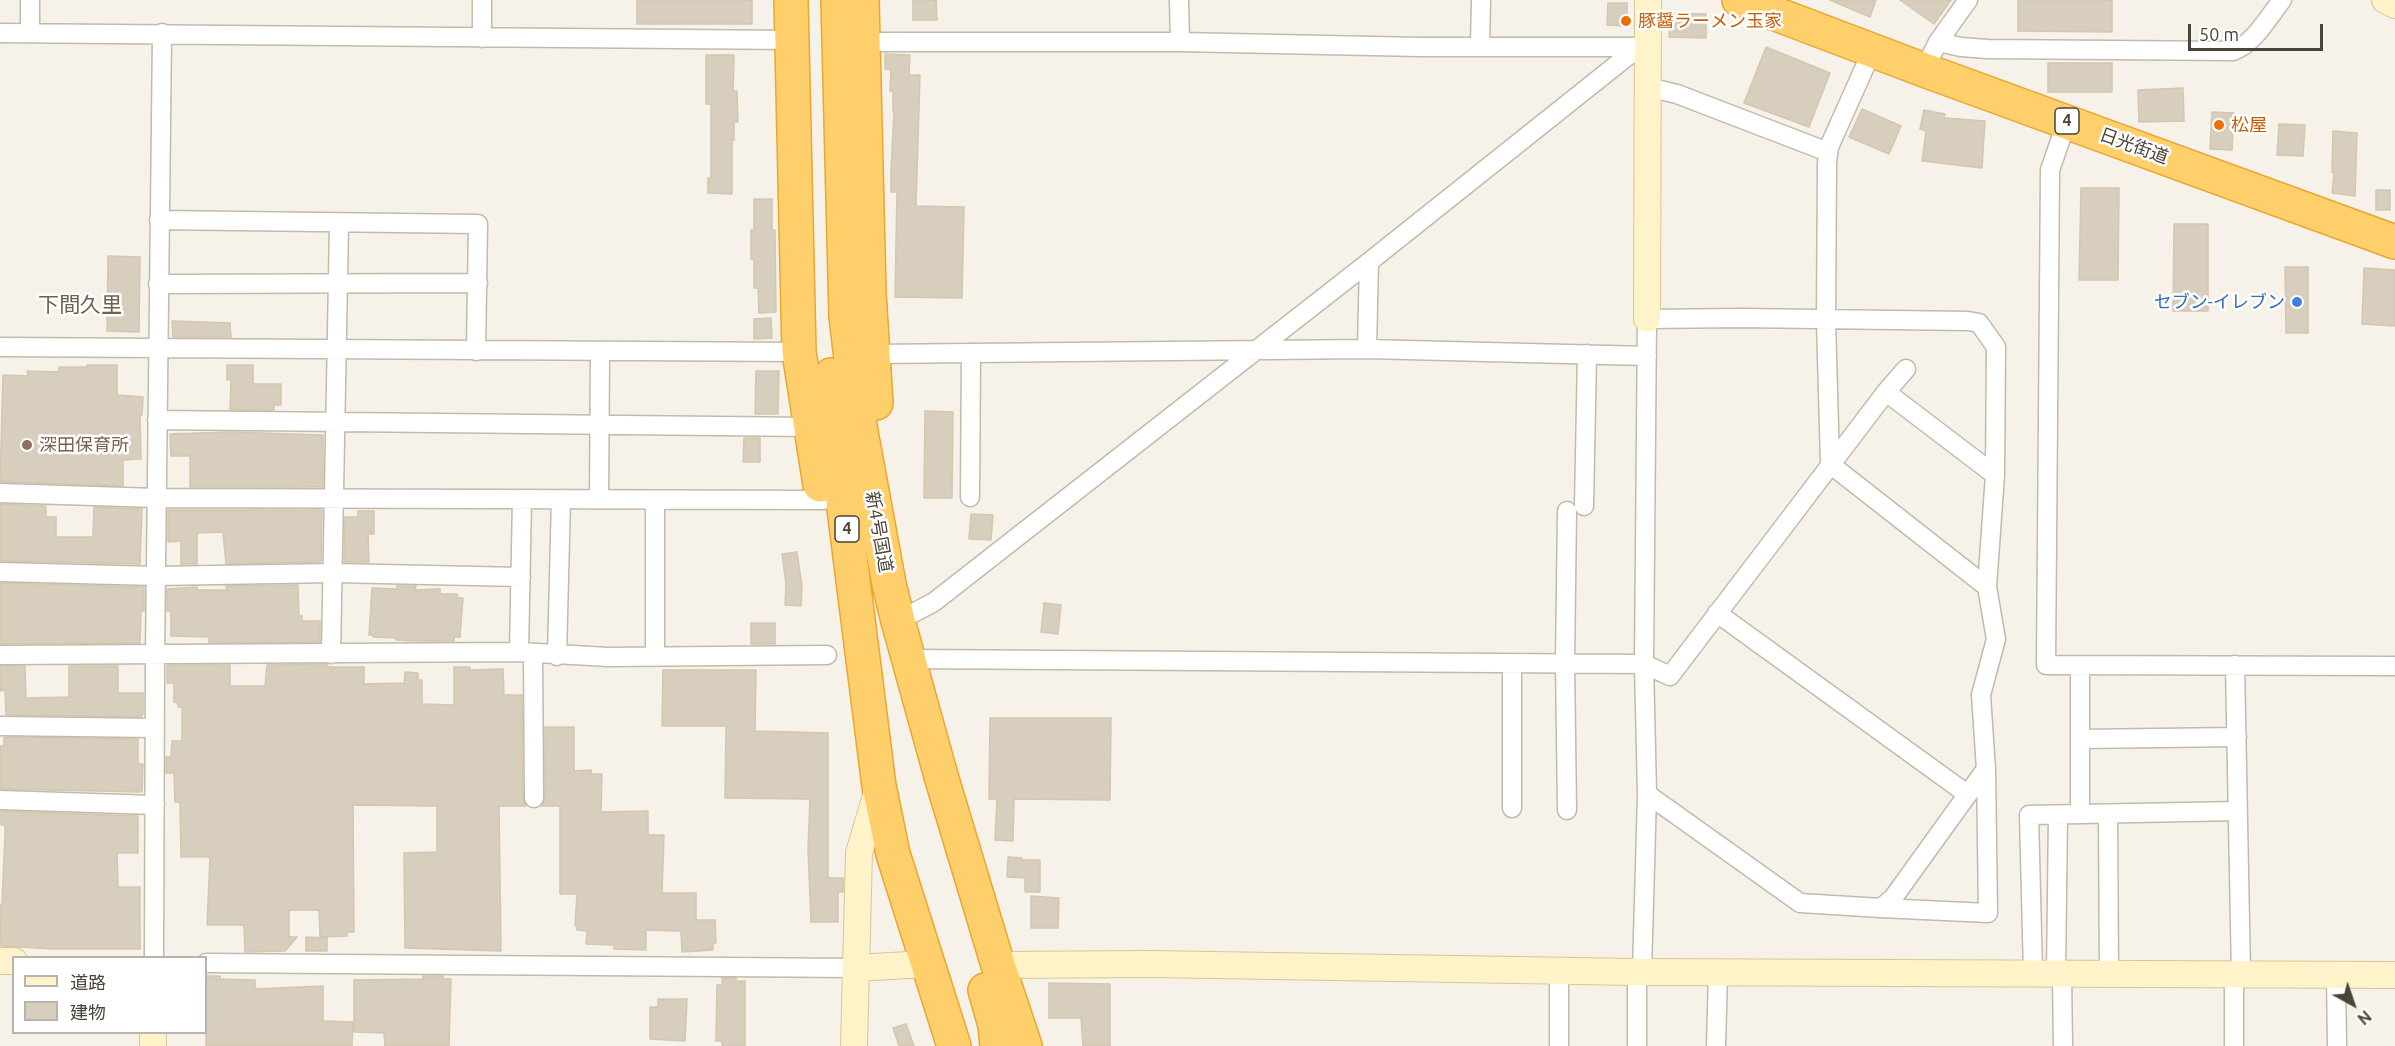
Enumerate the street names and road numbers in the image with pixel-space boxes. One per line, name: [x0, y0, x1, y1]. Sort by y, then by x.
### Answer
road number: 4: [2055, 108, 2079, 134]
street label: 日光街道: [2096, 124, 2172, 168]
street label: 新4号国道: [861, 490, 897, 574]
road number: 4: [835, 516, 859, 542]

